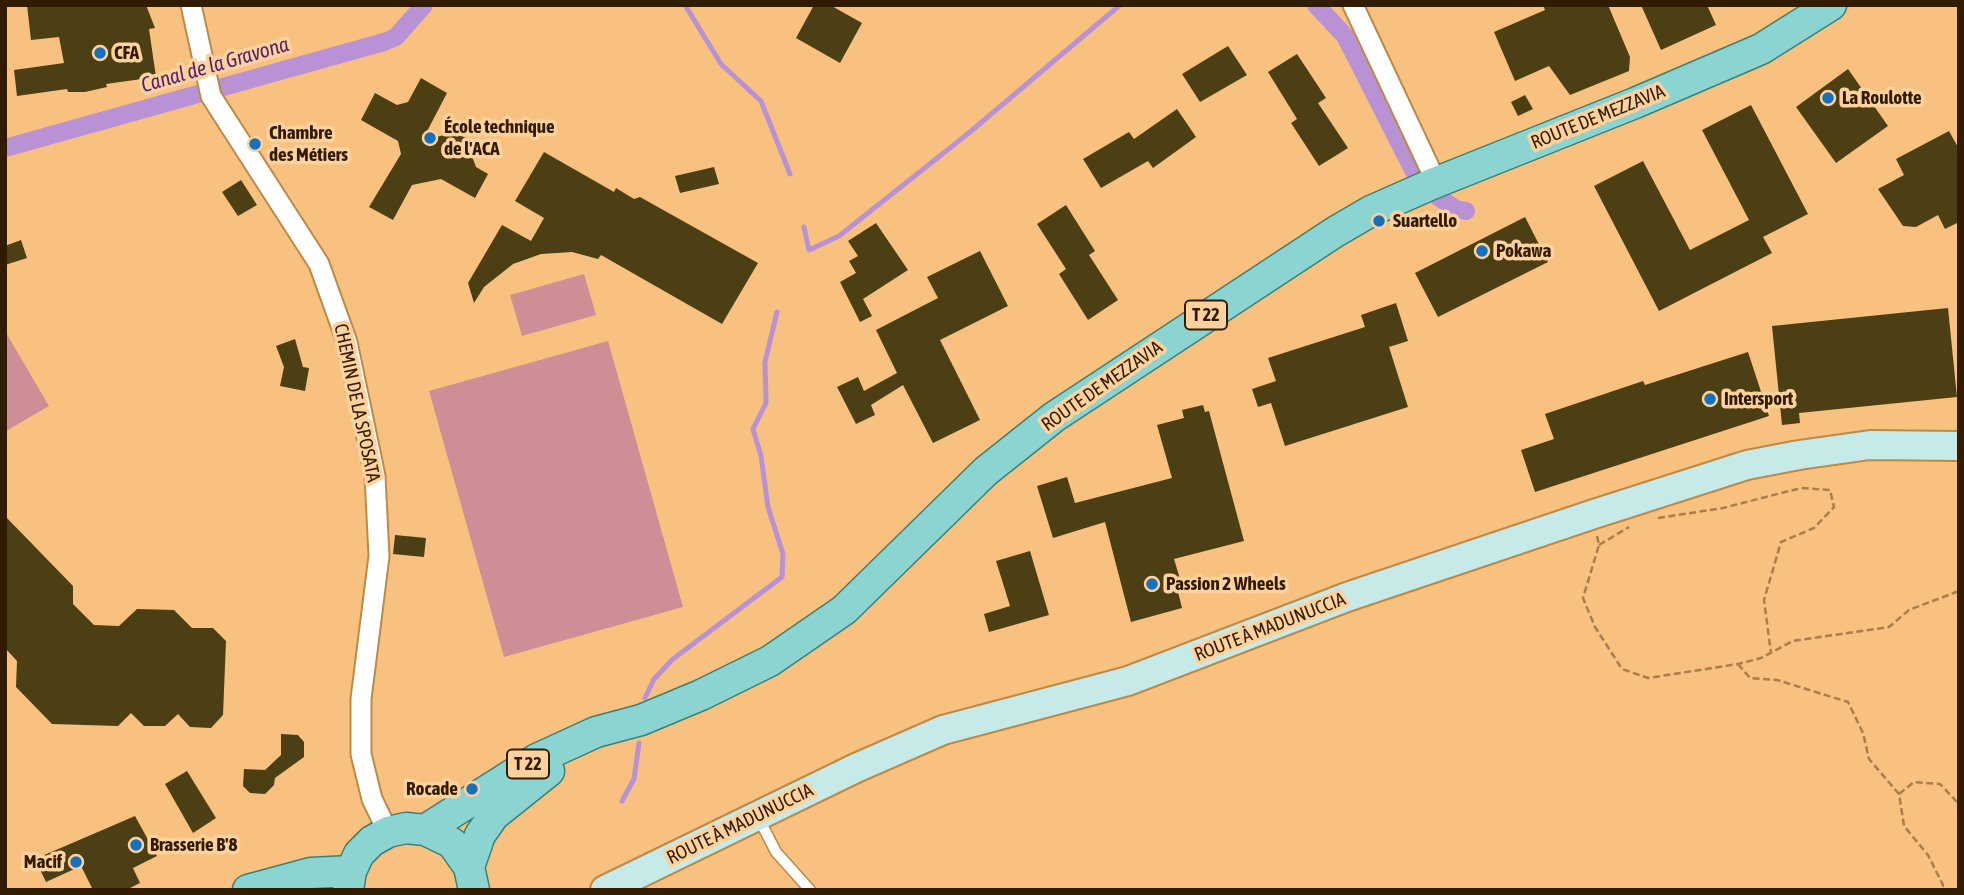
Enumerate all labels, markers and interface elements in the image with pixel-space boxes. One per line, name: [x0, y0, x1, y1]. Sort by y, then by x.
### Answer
water label: Canal de la Gravona: [138, 32, 292, 98]
place label: CFA: [114, 42, 139, 64]
marker: CFA: [92, 45, 108, 61]
street label: ROUTE DE MEZZAVIA: [1528, 80, 1668, 154]
place label: La Roulotte: [1842, 87, 1922, 109]
marker: La Roulotte: [1820, 90, 1836, 106]
place label: École technique de l'ACA: [444, 116, 555, 160]
place label: Chambre des Métiers: [269, 122, 348, 166]
marker: École technique de l'ACA: [422, 130, 438, 146]
marker: Chambre des Métiers: [247, 136, 263, 152]
place label: Suartello: [1393, 210, 1457, 232]
marker: Suartello: [1371, 213, 1387, 229]
place label: Pokawa: [1496, 240, 1551, 262]
marker: Pokawa: [1474, 243, 1490, 259]
road number: T 22: [1185, 300, 1227, 330]
street label: CHEMIN DE LA SPOSATA: [329, 322, 385, 484]
street label: ROUTE DE MEZZAVIA: [1037, 336, 1167, 436]
place label: Intersport: [1724, 388, 1793, 410]
marker: Intersport: [1702, 391, 1718, 407]
place label: Passion 2 Wheels: [1166, 573, 1286, 595]
marker: Passion 2 Wheels: [1144, 576, 1160, 592]
street label: ROUTE À MADUNUCCIA: [1191, 588, 1349, 666]
road number: T 22: [507, 750, 549, 778]
place label: Rocade: [406, 778, 458, 800]
street label: ROUTE À MADUNUCCIA: [663, 779, 817, 869]
marker: Rocade: [464, 781, 480, 797]
place label: Brasserie B'8: [150, 834, 237, 856]
marker: Brasserie B'8: [128, 837, 144, 853]
place label: Macif: [24, 851, 62, 873]
marker: Macif: [68, 854, 84, 870]

